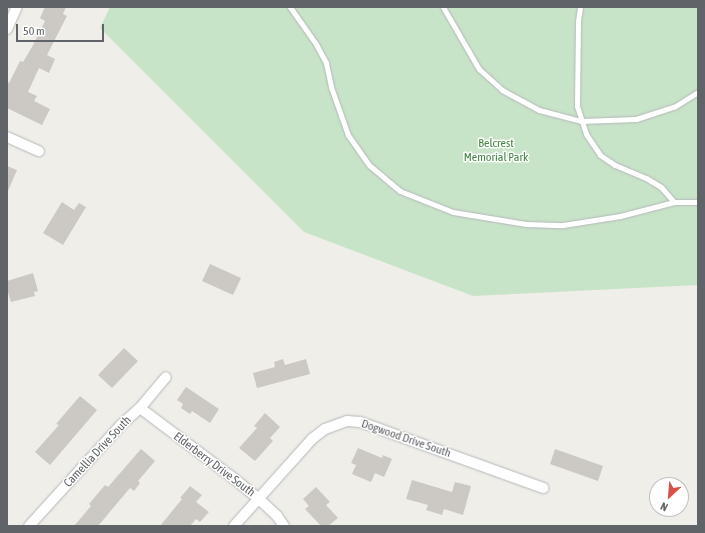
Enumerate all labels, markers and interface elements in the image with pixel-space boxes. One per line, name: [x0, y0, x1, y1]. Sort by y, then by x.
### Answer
scale bar: [18, 16, 106, 42]
text: 50 m: [23, 24, 45, 38]
park label: Belcrest Memorial Park: [464, 137, 528, 165]
street label: Camellia Drive South: [61, 413, 135, 491]
street label: Dogwood Drive South: [359, 417, 453, 461]
street label: Elderberry Drive South: [170, 430, 258, 500]
north arrow: [649, 477, 689, 517]
text: N: [659, 500, 670, 514]

